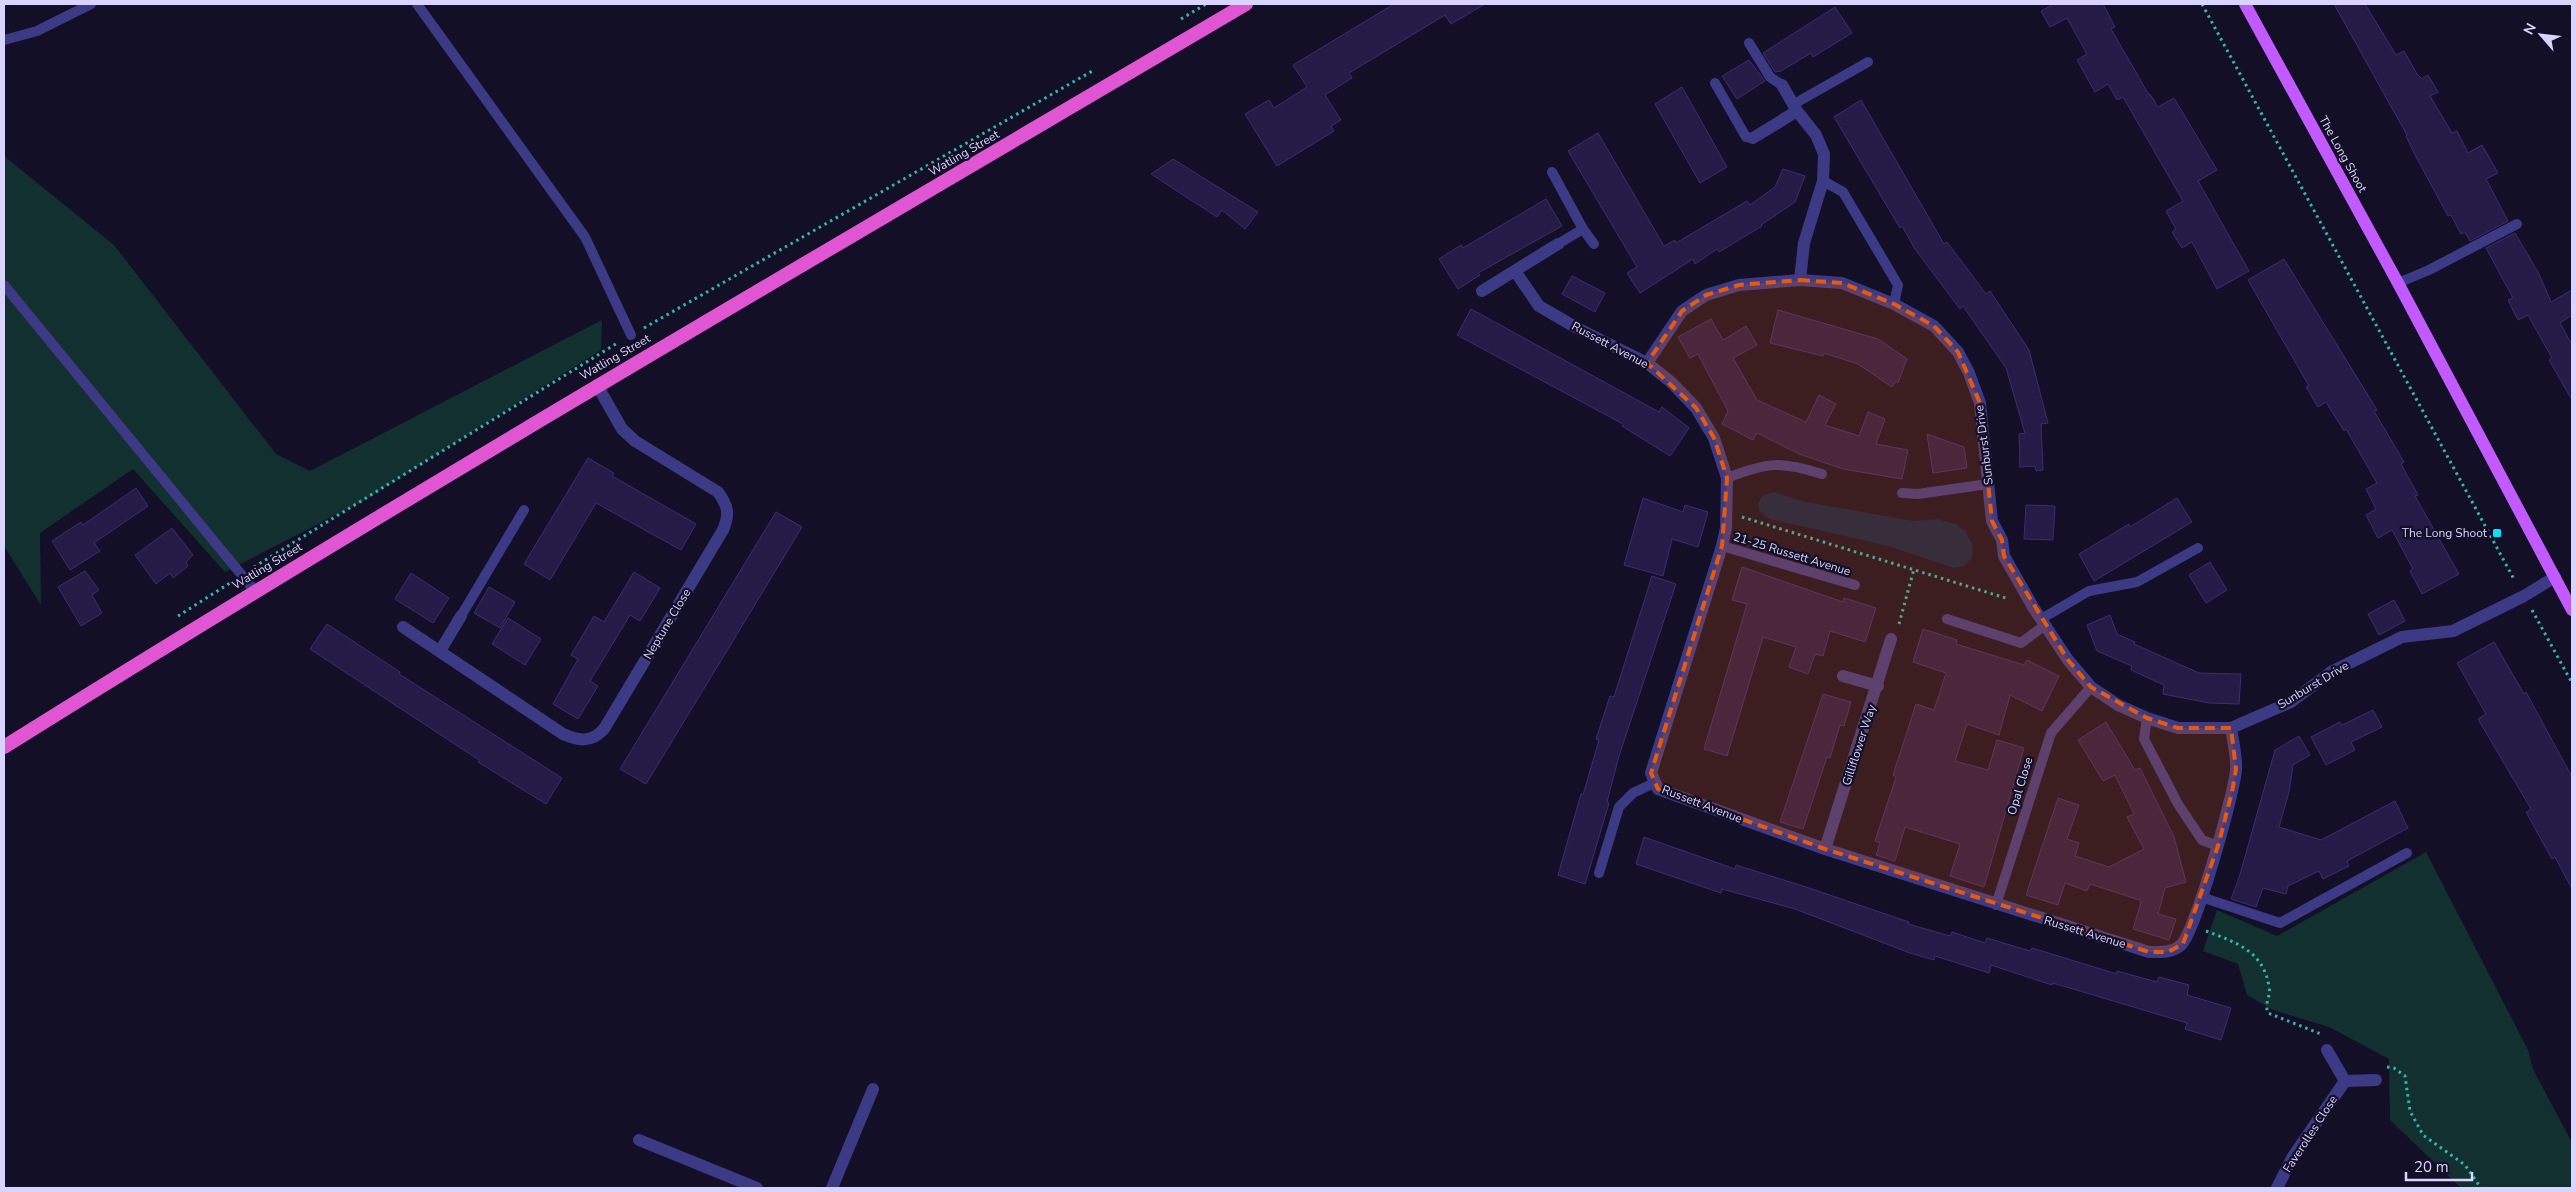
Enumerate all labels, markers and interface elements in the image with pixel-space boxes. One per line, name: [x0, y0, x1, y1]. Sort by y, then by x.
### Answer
north arrow: [2516, 10, 2566, 60]
text: N: [2519, 20, 2541, 38]
street label: The Long Shoot: [2315, 113, 2371, 196]
street label: Watling Street: [926, 126, 1003, 180]
street label: Russett Avenue: [1569, 318, 1651, 372]
street label: Watling Street: [577, 330, 654, 384]
street label: Sunburst Drive: [1971, 404, 1997, 486]
place label: The Long Shoot: [2402, 525, 2488, 541]
marker: The Long Shoot: [2491, 527, 2503, 539]
street label: 21-25 Russett Avenue: [1731, 529, 1853, 579]
street label: Watling Street: [229, 538, 306, 593]
street label: Neptune Close: [640, 586, 694, 662]
street label: Sunburst Drive: [2274, 657, 2352, 713]
street label: Gilliflower Way: [1838, 702, 1880, 788]
street label: Opal Close: [2004, 755, 2036, 817]
street label: Russett Avenue: [1660, 781, 1744, 827]
street label: Russett Avenue: [2042, 912, 2128, 952]
street label: Faverolles Close: [2279, 1092, 2341, 1176]
scale bar: [2406, 1150, 2472, 1182]
text: 20 m: [2414, 1157, 2449, 1177]

